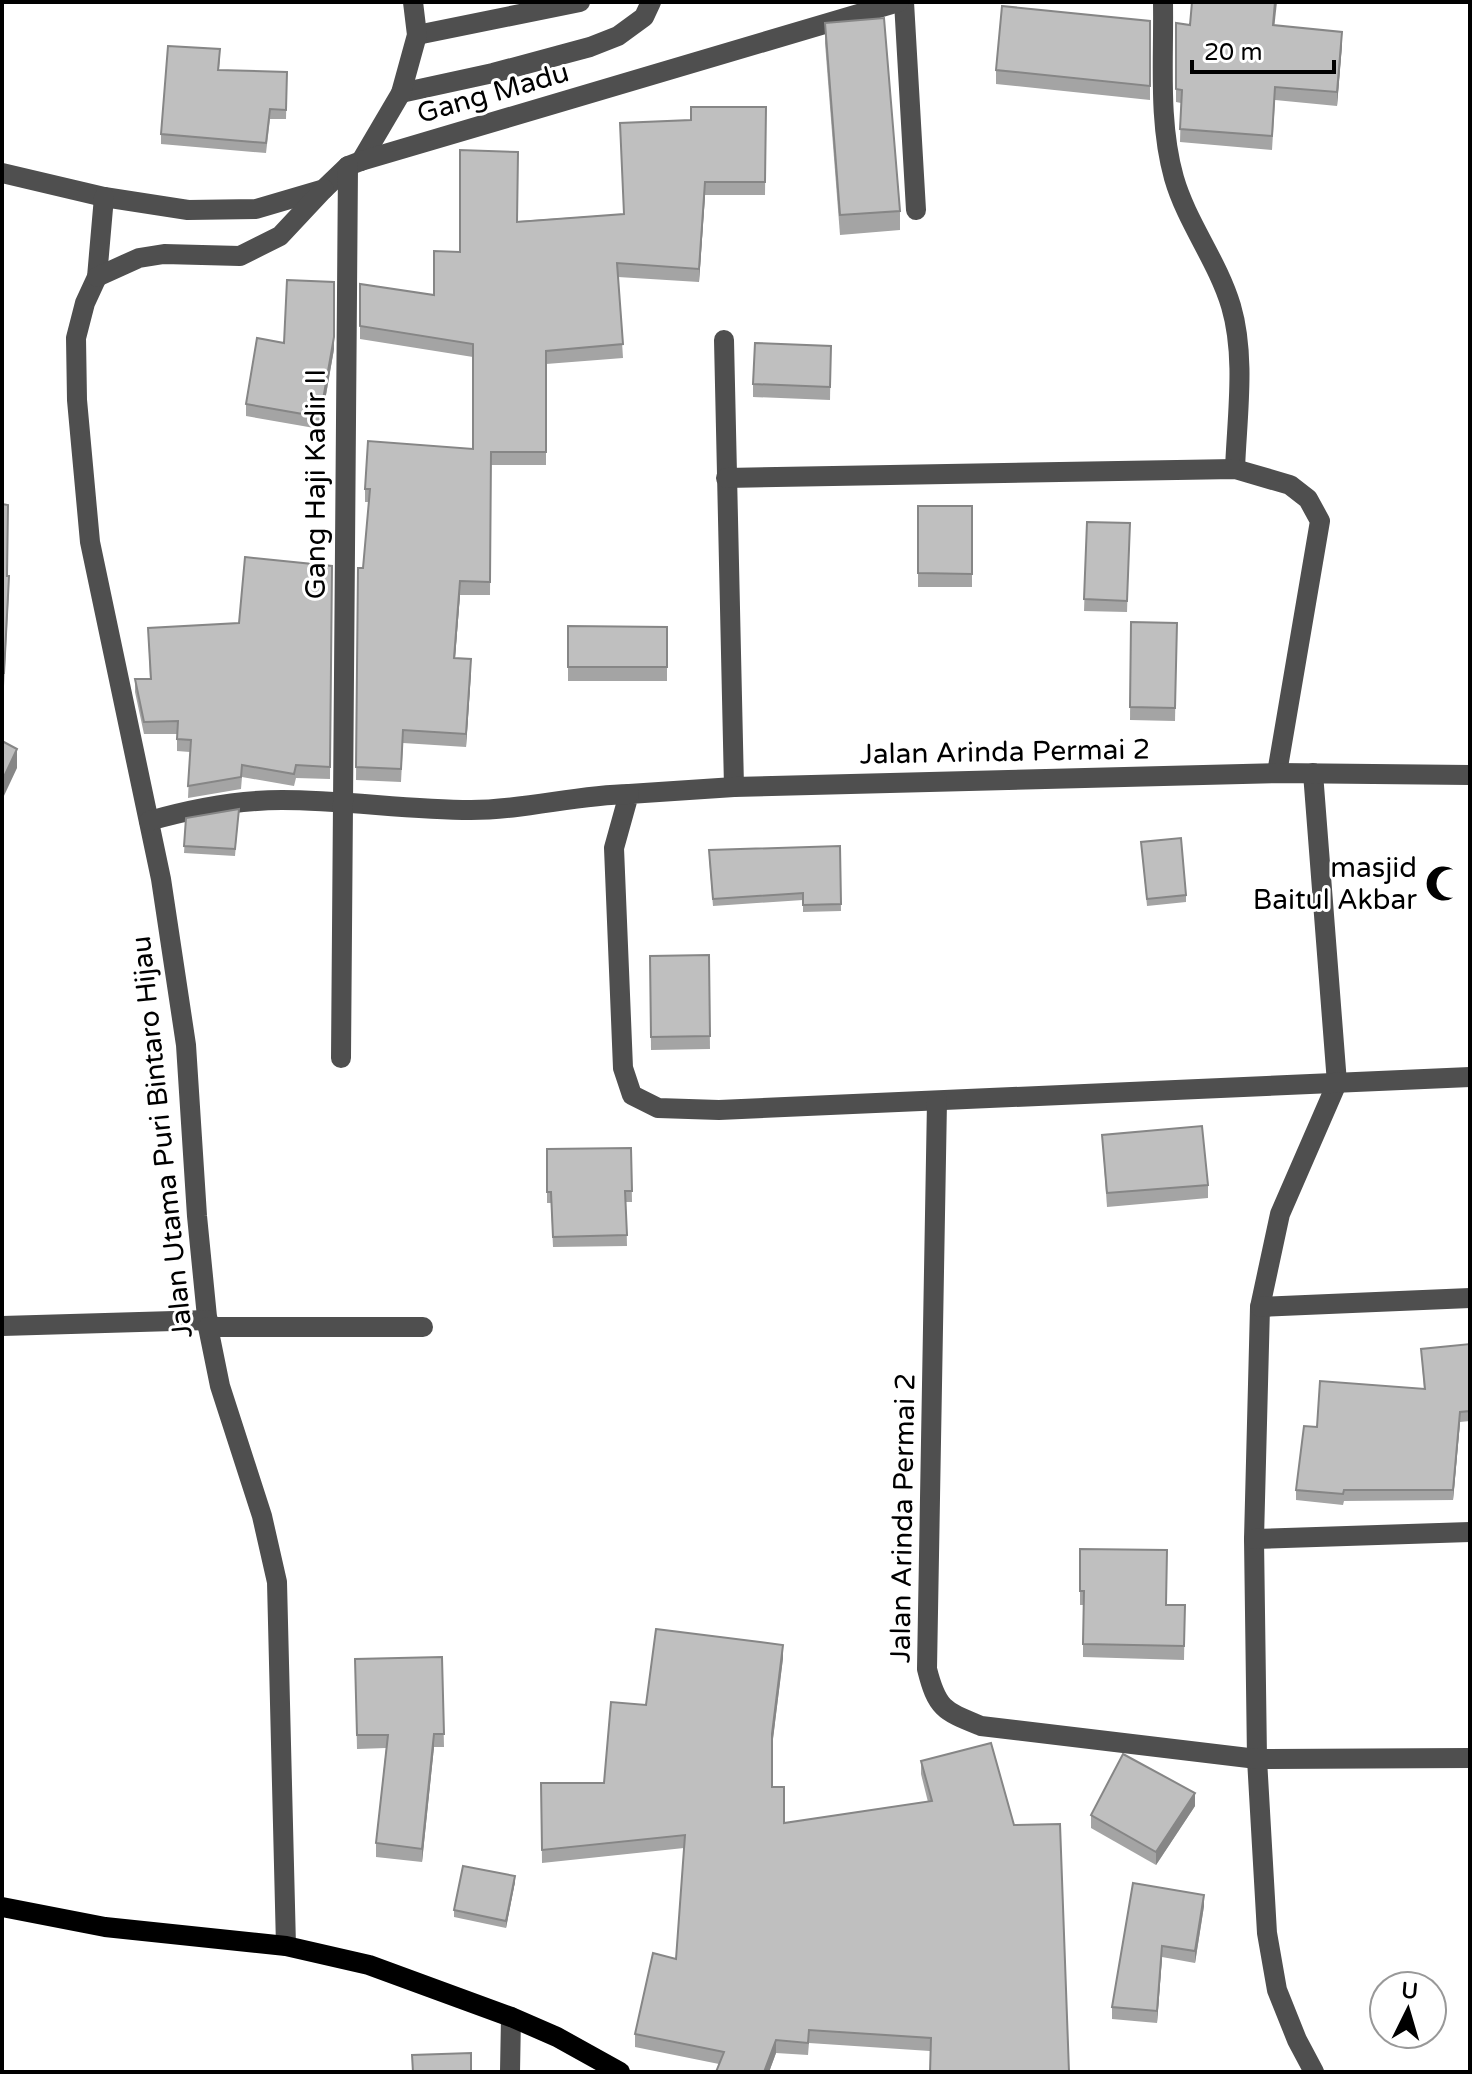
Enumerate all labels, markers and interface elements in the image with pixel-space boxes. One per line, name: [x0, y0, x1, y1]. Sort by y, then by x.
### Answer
scale bar: [1192, 24, 1334, 74]
text: 20 m: [1204, 38, 1262, 67]
street label: Gang Madu: [413, 55, 573, 131]
street label: Gang Haji Kadir II: [299, 369, 333, 599]
street label: Jalan Arinda Permai 2: [860, 732, 1150, 772]
place label: masjid Baitul Akbar: [1253, 851, 1417, 917]
mosque icon: masjid Baitul Akbar: [1424, 865, 1462, 903]
street label: Jalan Utama Puri Bintaro Hijau: [124, 934, 200, 1340]
street label: Jalan Arinda Permai 2: [883, 1373, 923, 1663]
north arrow: [1368, 1970, 1448, 2050]
text: U: [1400, 1977, 1419, 2005]

